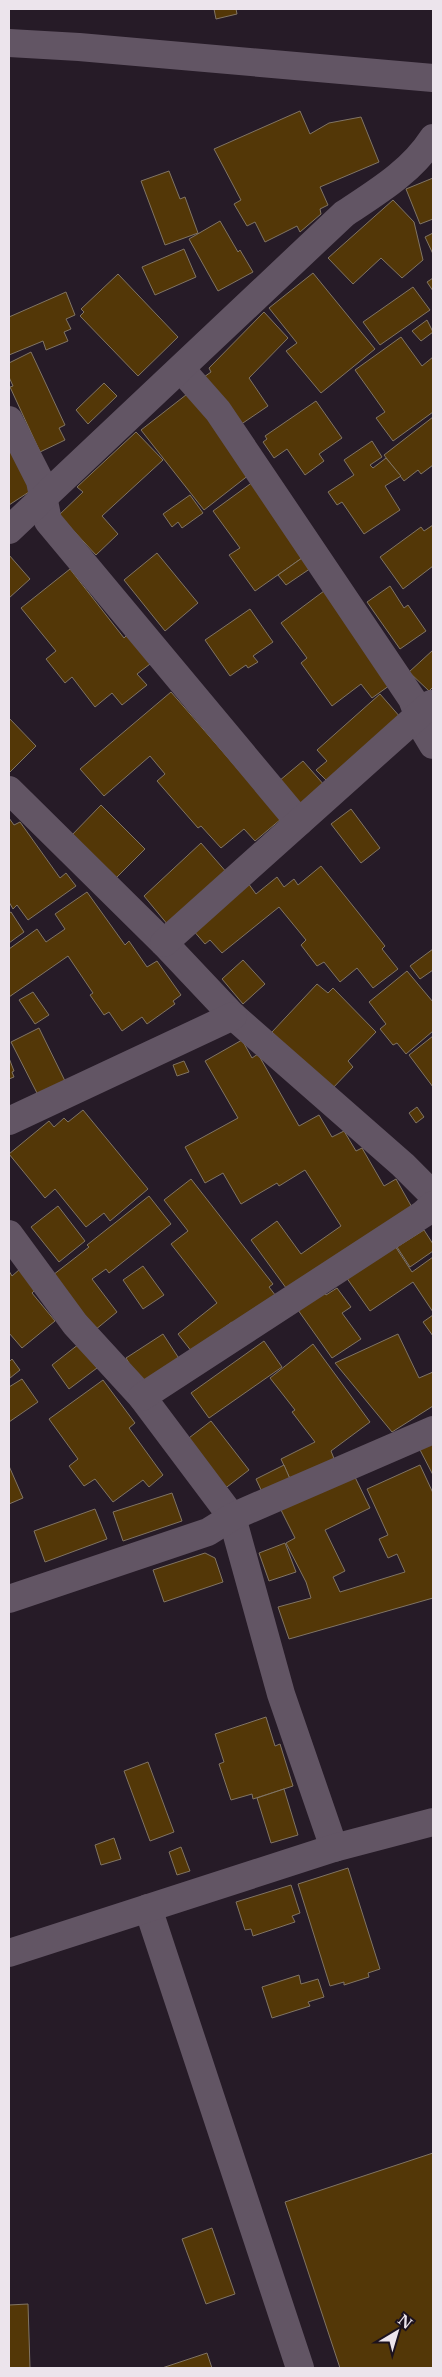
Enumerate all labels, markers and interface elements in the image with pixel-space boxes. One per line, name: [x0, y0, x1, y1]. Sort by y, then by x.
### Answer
north arrow: [372, 2307, 422, 2357]
text: N: [394, 2311, 416, 2333]

